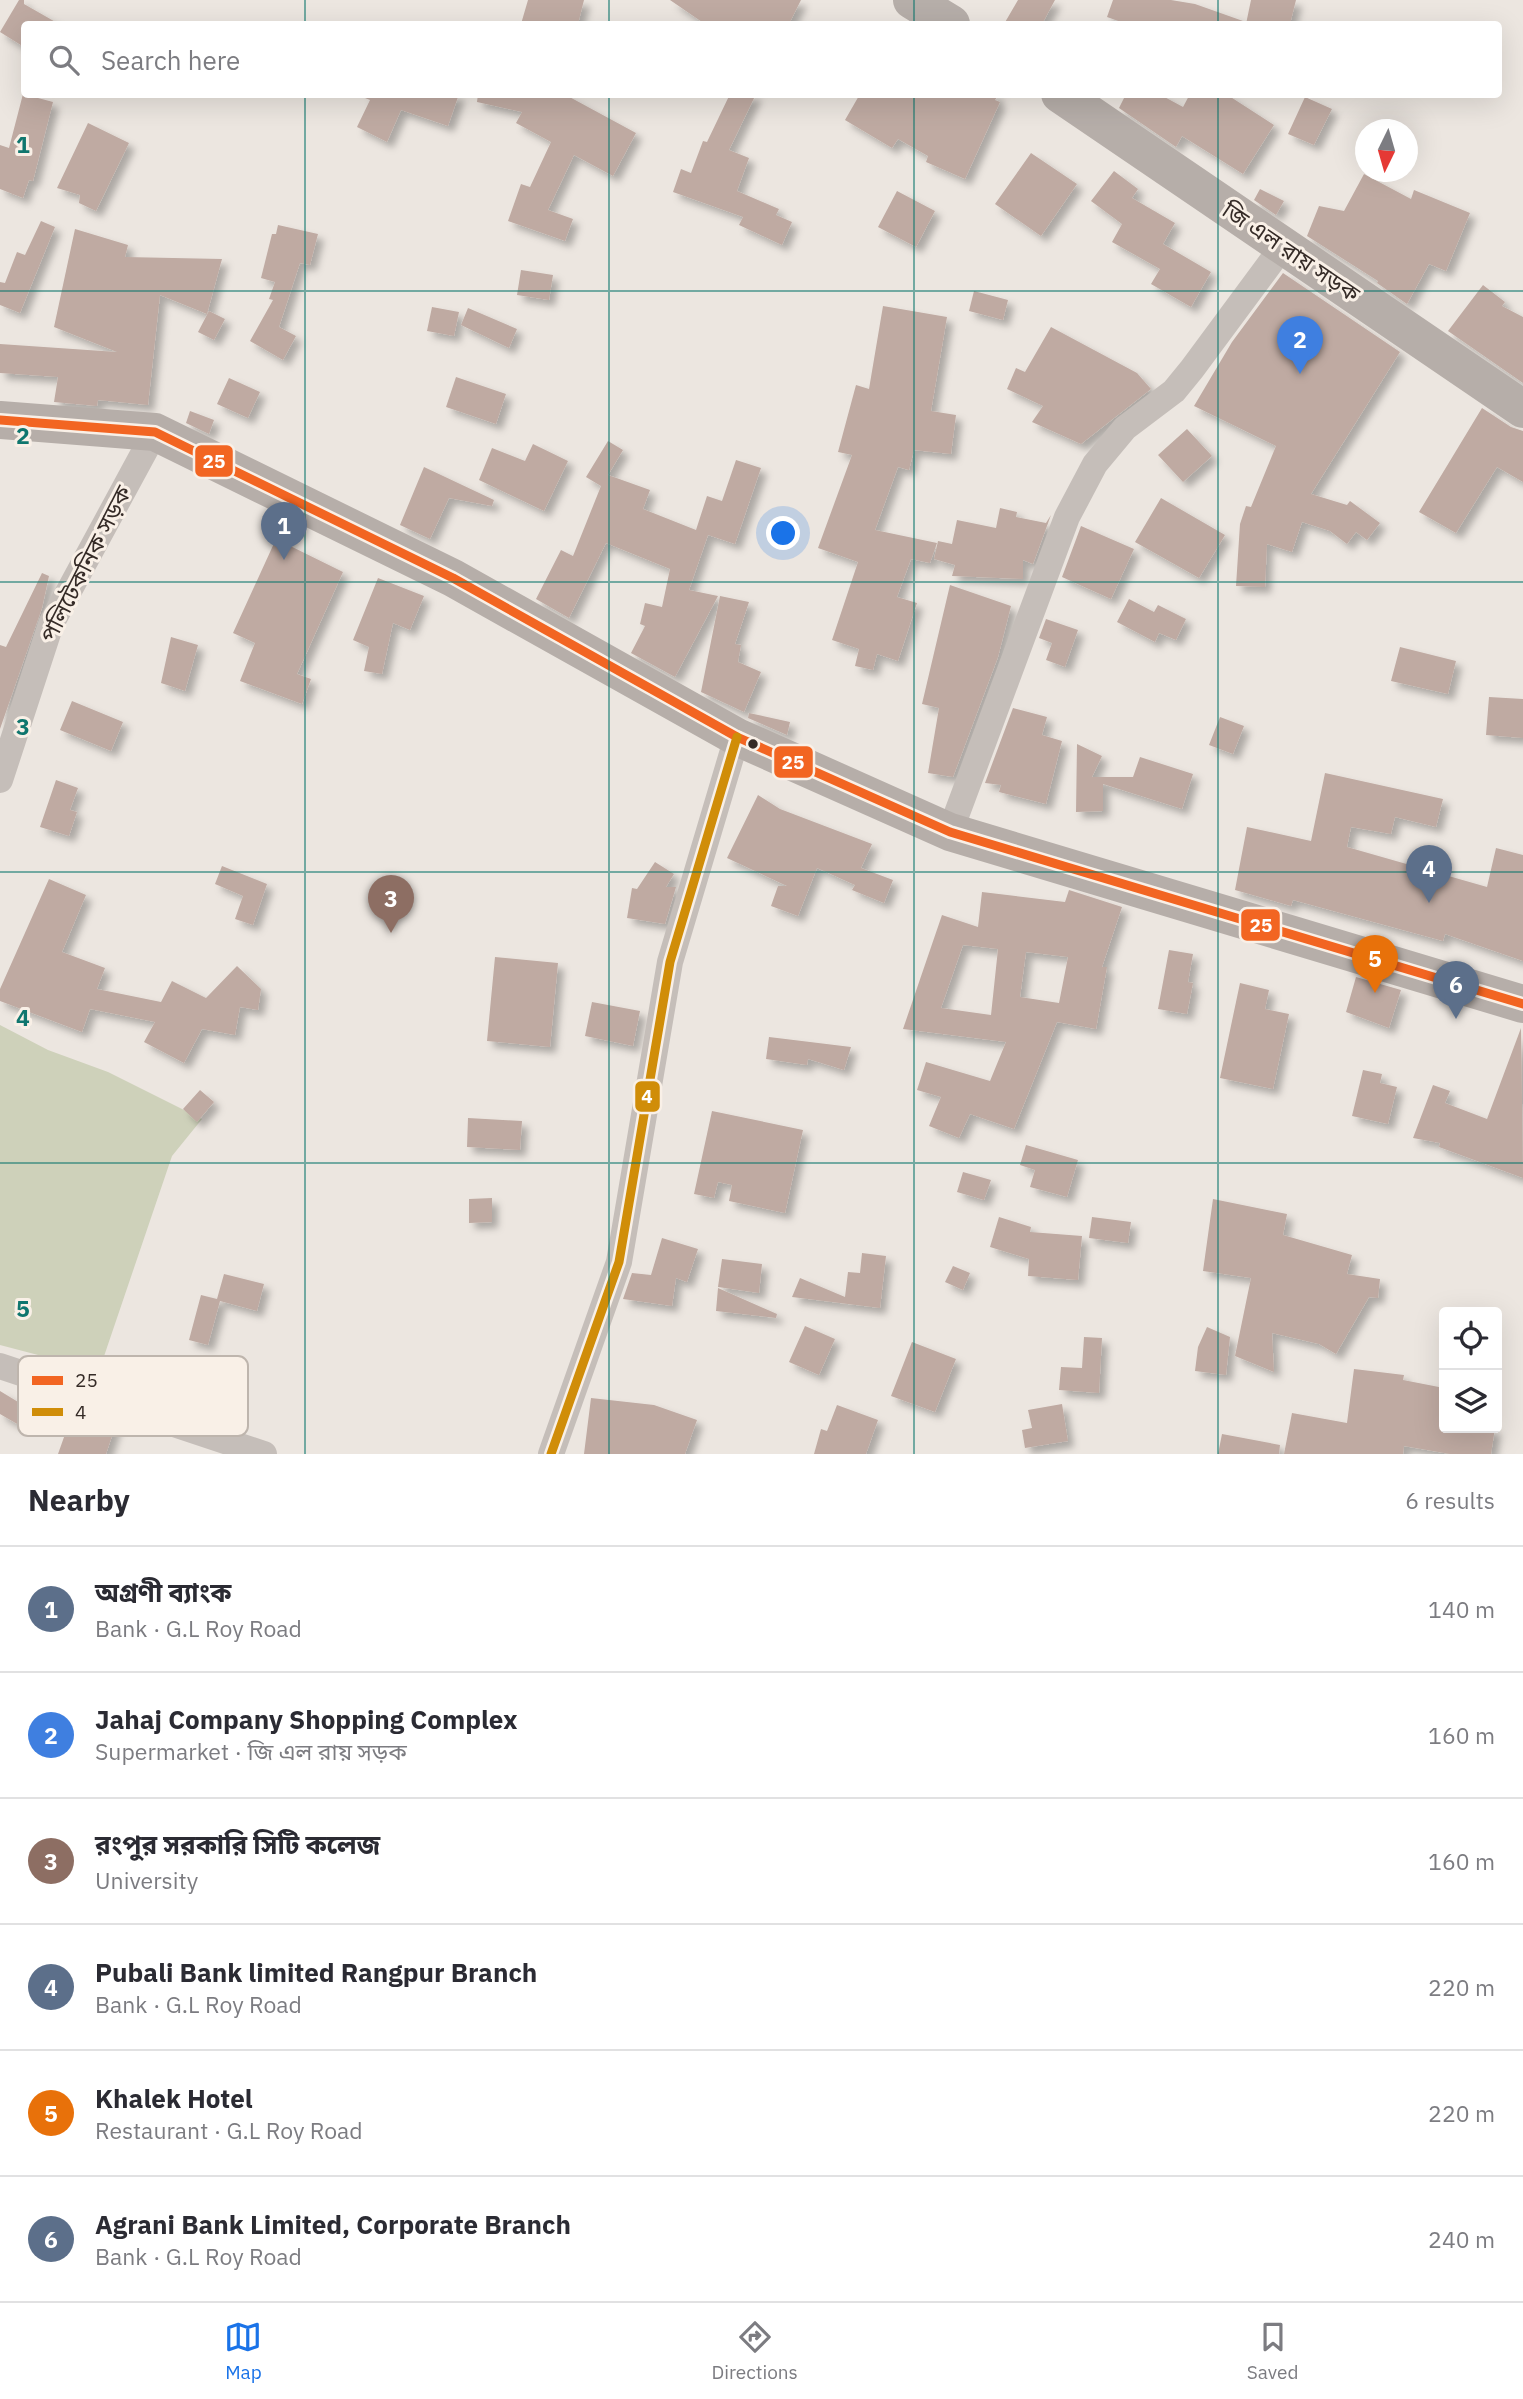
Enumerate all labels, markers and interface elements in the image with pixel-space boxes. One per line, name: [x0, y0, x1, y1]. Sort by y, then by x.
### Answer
search box: [21, 21, 1502, 98]
icon: search: [45, 41, 83, 79]
text: Search here: [101, 43, 240, 77]
north arrow: [1355, 119, 1418, 182]
text: 1: [16, 129, 30, 159]
street label: জি এল রায় সড়ক: [1216, 194, 1366, 308]
pin: 2: [1277, 316, 1323, 374]
text: 2: [16, 420, 30, 450]
line badge: 25: [194, 444, 234, 478]
text: 25: [203, 449, 225, 473]
street label: পলিটেকনিক সড়ক: [33, 480, 138, 647]
pin: 1: [261, 502, 307, 560]
your location: [766, 516, 800, 550]
text: 3: [16, 711, 30, 741]
unlabelled marker: [746, 737, 760, 751]
line badge: 25: [773, 745, 814, 779]
text: 25: [782, 750, 804, 774]
pin: 4: [1406, 845, 1452, 903]
pin: 3: [368, 875, 414, 933]
line badge: 25: [1240, 908, 1281, 942]
text: 25: [1250, 913, 1272, 937]
pin: 5: [1352, 935, 1398, 993]
pin: 6: [1433, 961, 1479, 1019]
text: 4: [16, 1002, 30, 1032]
line badge: 4: [634, 1080, 661, 1113]
text: 4: [641, 1084, 653, 1108]
text: 5: [16, 1293, 30, 1323]
map controls: [1439, 1307, 1502, 1433]
button: locate: [1439, 1307, 1502, 1370]
legend: [18, 1356, 248, 1436]
text: 25: [75, 1368, 98, 1392]
button: layers: [1439, 1370, 1502, 1433]
text: 4: [75, 1400, 86, 1424]
text: Nearby: [28, 1480, 130, 1519]
text: 6 results: [1405, 1485, 1495, 1515]
text: অগ্রণী ব্যাংক: [95, 1575, 231, 1609]
text: 1: [44, 1594, 58, 1624]
text: 140 m: [1428, 1594, 1495, 1624]
text: Bank · G.L Roy Road: [95, 1613, 302, 1643]
text: Jahaj Company Shopping Complex: [95, 1702, 518, 1736]
text: 2: [44, 1720, 58, 1750]
text: 160 m: [1428, 1720, 1495, 1750]
text: Supermarket · জি এল রায় সড়ক: [95, 1736, 407, 1766]
text: রংপুর সরকারি সিটি কলেজ: [95, 1827, 380, 1861]
text: 3: [44, 1846, 58, 1876]
text: 160 m: [1428, 1846, 1495, 1876]
text: University: [95, 1865, 198, 1895]
text: Pubali Bank limited Rangpur Branch: [95, 1955, 537, 1989]
text: 4: [44, 1972, 58, 2002]
text: 220 m: [1428, 1972, 1495, 2002]
text: Bank · G.L Roy Road: [95, 1989, 302, 2019]
text: Khalek Hotel: [95, 2081, 253, 2115]
text: 5: [44, 2098, 58, 2128]
text: 220 m: [1428, 2098, 1495, 2128]
text: Restaurant · G.L Roy Road: [95, 2115, 363, 2145]
text: Agrani Bank Limited, Corporate Branch: [95, 2207, 571, 2241]
text: 6: [44, 2224, 58, 2254]
text: 240 m: [1428, 2224, 1495, 2254]
text: Bank · G.L Roy Road: [95, 2241, 302, 2271]
tab: Map: [224, 2318, 262, 2384]
tab: Directions: [711, 2318, 798, 2384]
tab: Saved: [1247, 2318, 1299, 2384]

